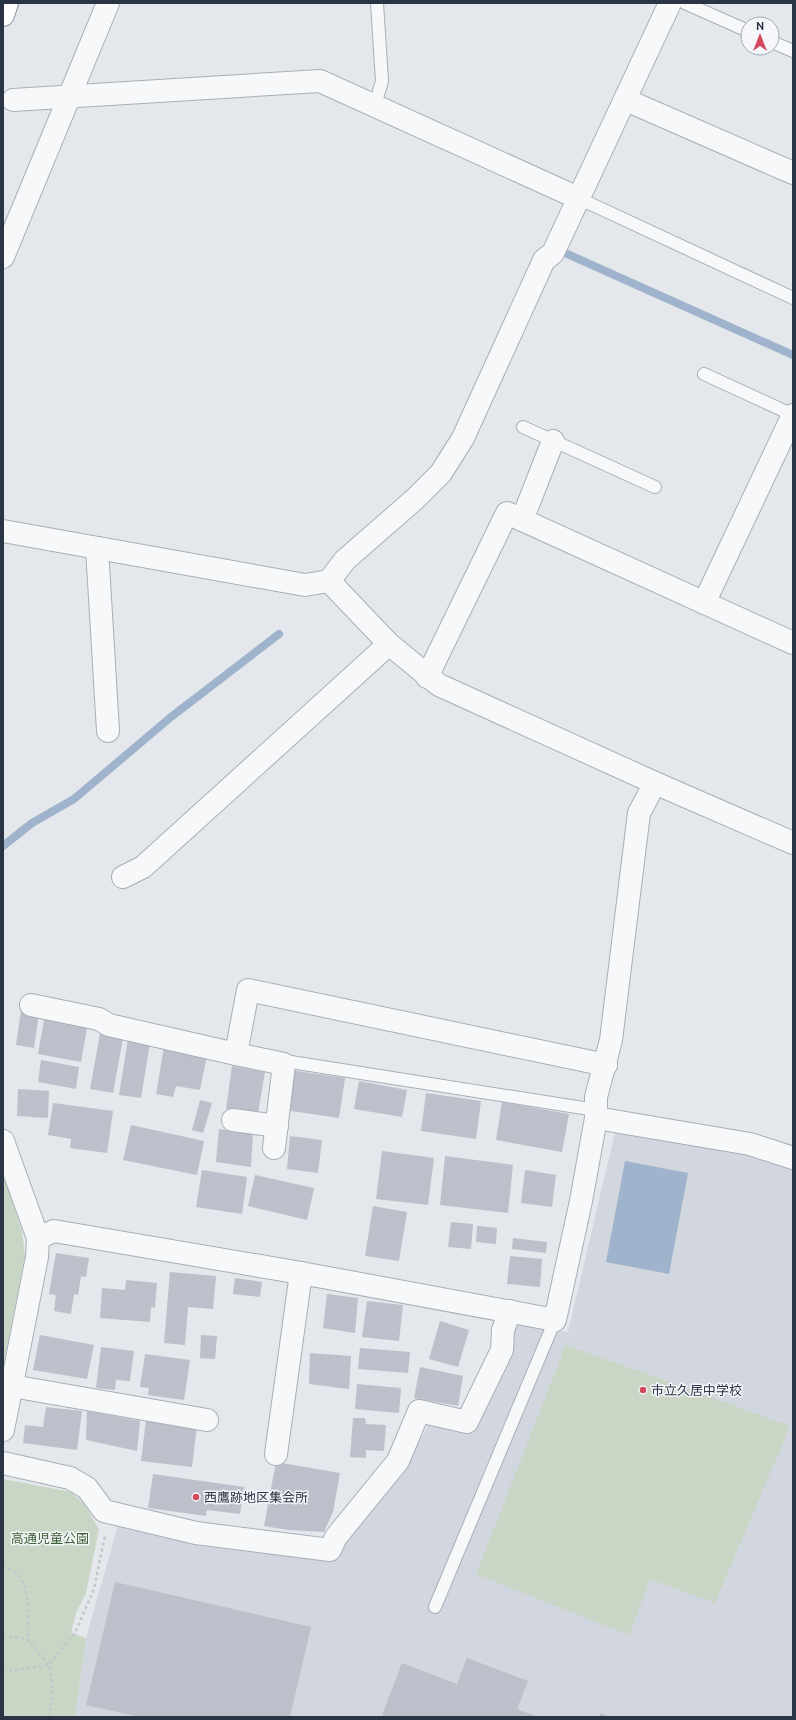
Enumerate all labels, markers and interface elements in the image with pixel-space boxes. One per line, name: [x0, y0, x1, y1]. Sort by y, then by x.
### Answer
north arrow: [740, 16, 780, 56]
text: N: [756, 20, 764, 32]
place label: 市立久居中学校: [651, 1383, 742, 1397]
marker: 市立久居中学校: [638, 1385, 648, 1395]
place label: 西鷹跡地区集会所: [204, 1490, 308, 1504]
marker: 西鷹跡地区集会所: [191, 1492, 201, 1502]
park label: 高通児童公園: [11, 1531, 89, 1545]

